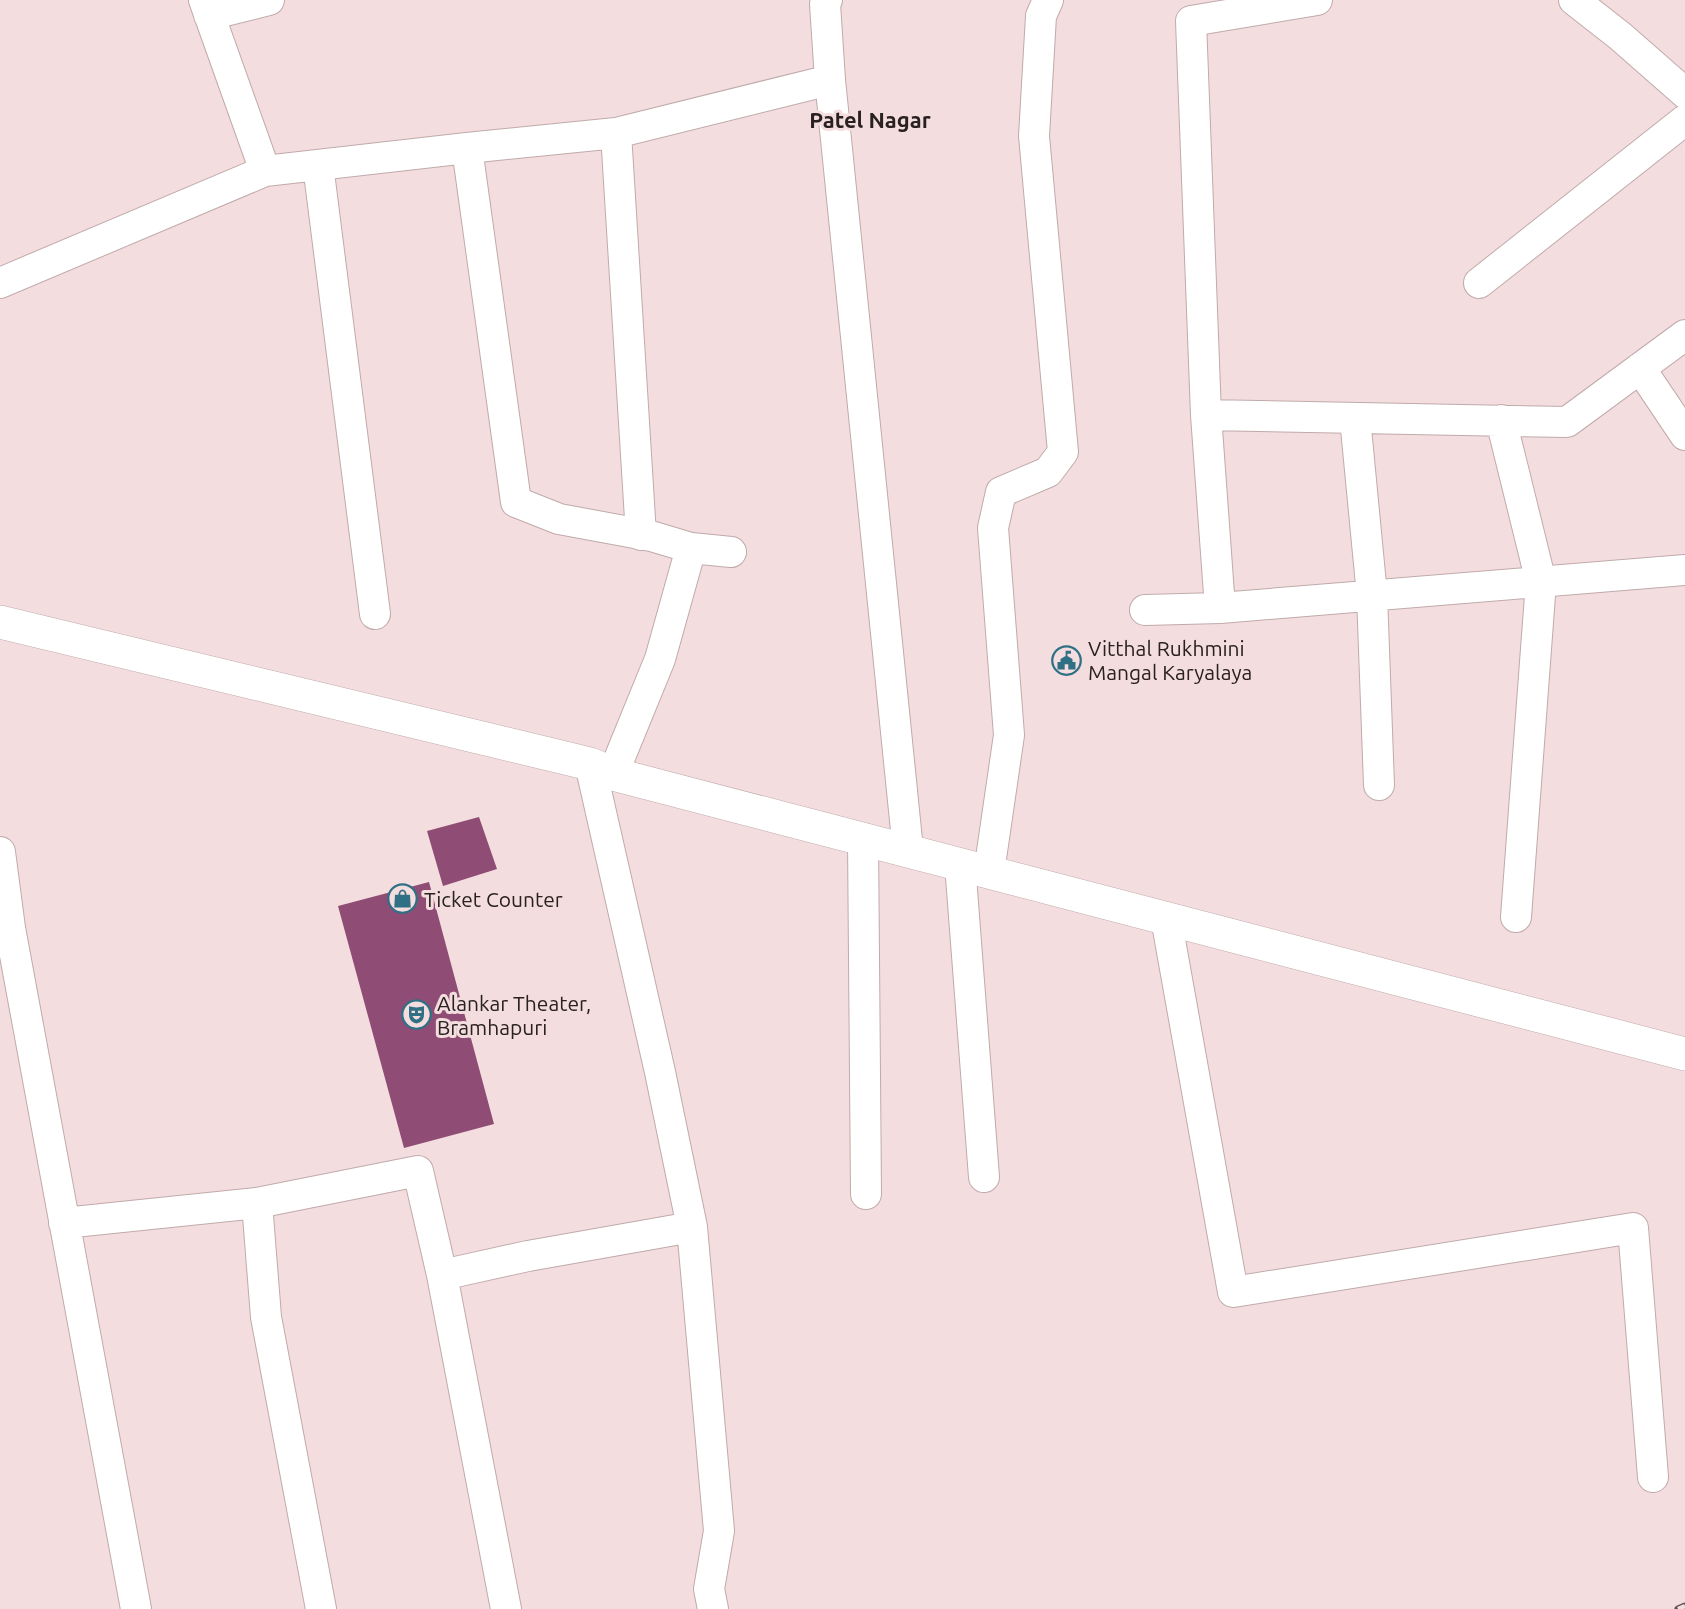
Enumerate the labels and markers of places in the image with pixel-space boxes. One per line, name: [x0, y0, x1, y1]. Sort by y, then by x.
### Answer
place label: Vitthal Rukhmini Mangal Karyalaya: [1088, 636, 1252, 684]
public building icon: Vitthal Rukhmini Mangal Karyalaya: [1051, 644, 1083, 676]
shop icon: Ticket Counter: [387, 883, 419, 915]
place label: Ticket Counter: [424, 887, 563, 911]
place label: Alankar Theater, Bramhapuri: [437, 991, 591, 1039]
theatre icon: Alankar Theater, Bramhapuri: [400, 999, 432, 1031]

